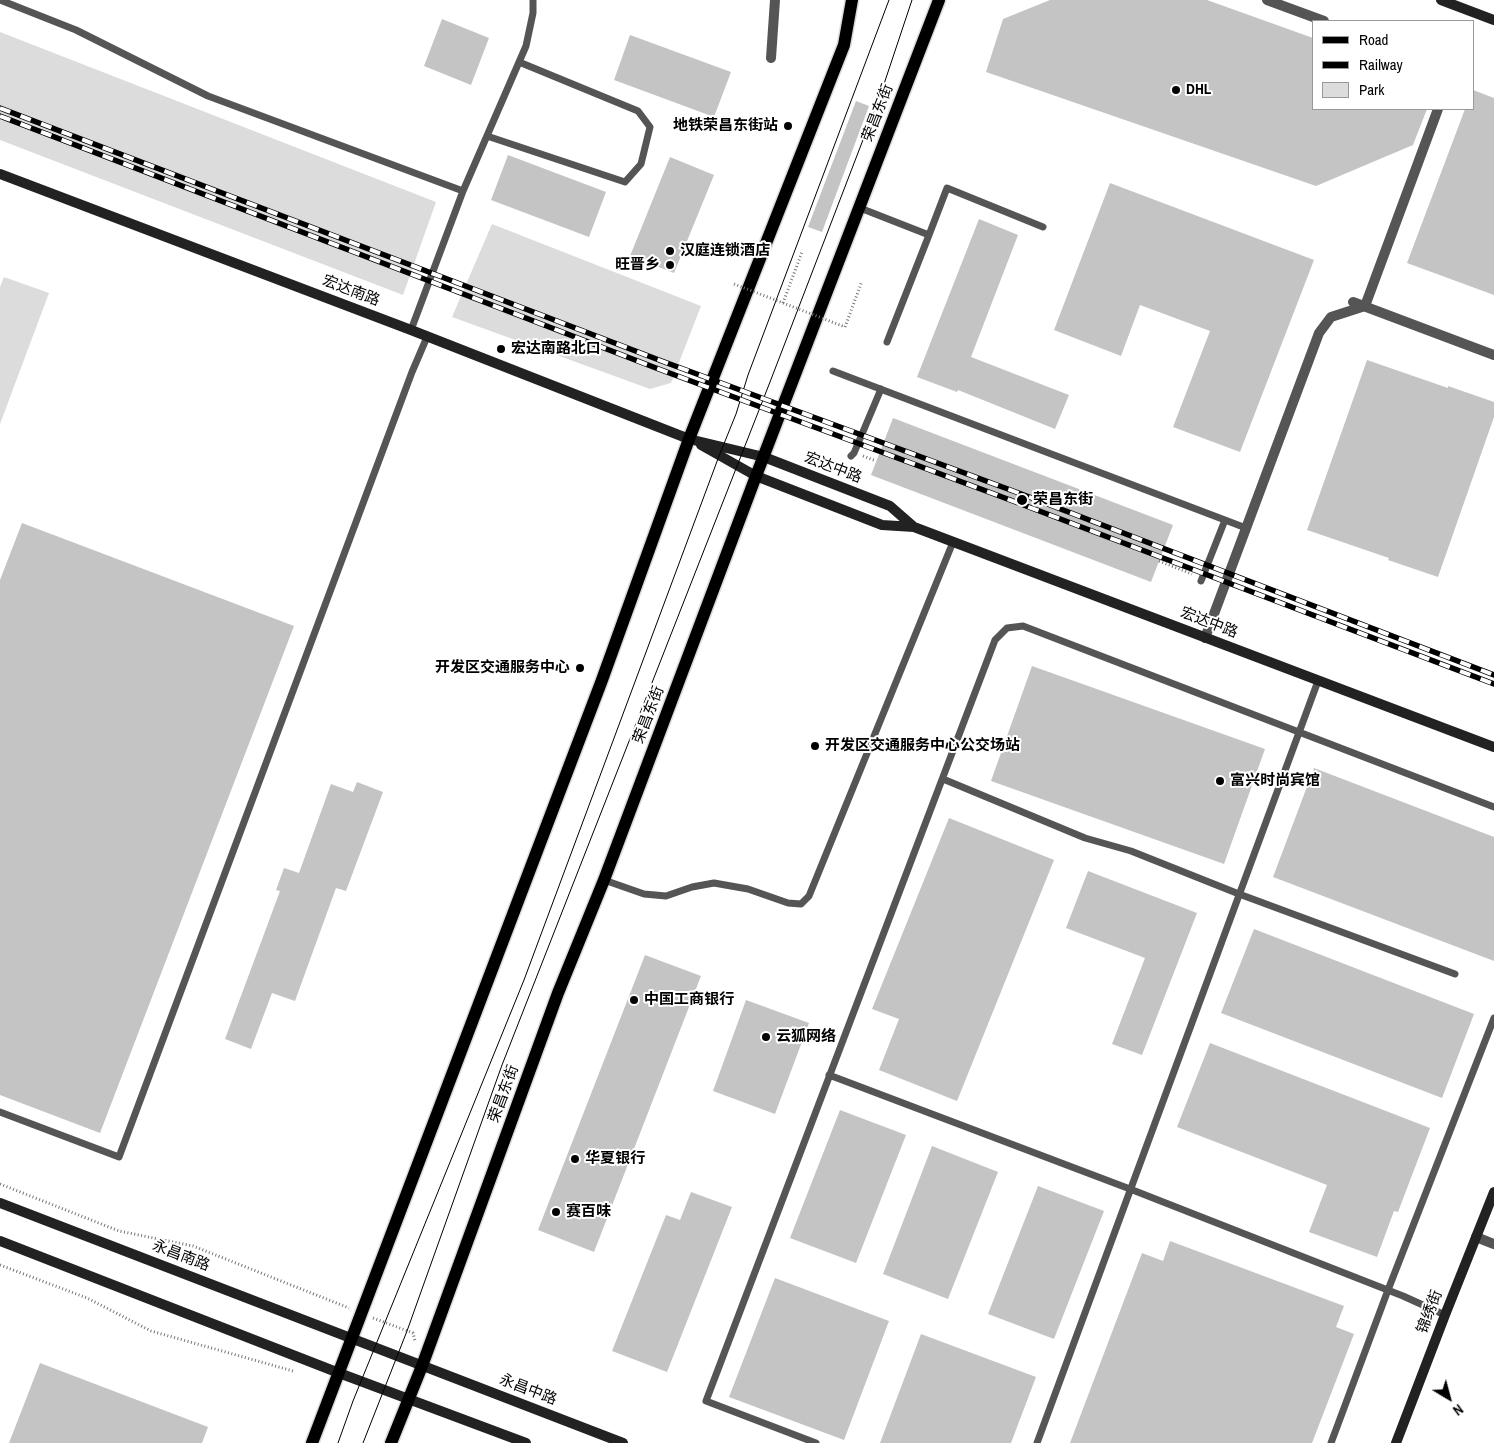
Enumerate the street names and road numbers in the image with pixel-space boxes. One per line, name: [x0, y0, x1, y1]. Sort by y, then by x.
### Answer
street label: 荣昌东街: [859, 82, 897, 144]
street label: 宏达南路: [320, 272, 382, 310]
street label: 宏达中路: [802, 449, 864, 487]
street label: 宏达中路: [1178, 604, 1240, 642]
street label: 荣昌东街: [630, 684, 668, 746]
street label: 荣昌东街: [485, 1063, 523, 1125]
street label: 永昌南路: [150, 1237, 212, 1275]
street label: 锦绣街: [1414, 1288, 1446, 1336]
street label: 永昌中路: [497, 1371, 559, 1409]

